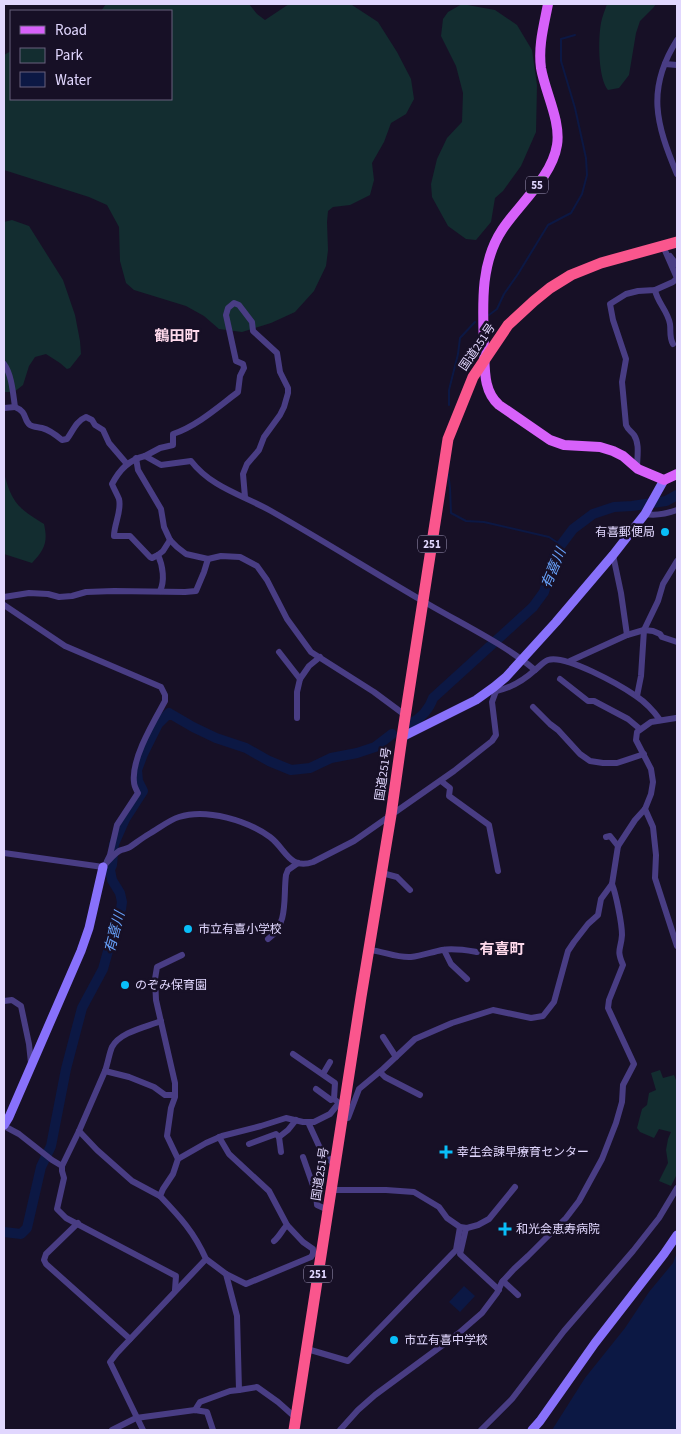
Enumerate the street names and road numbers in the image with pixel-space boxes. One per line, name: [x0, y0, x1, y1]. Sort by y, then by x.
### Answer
road number: 55: [526, 176, 548, 194]
street label: 国道251号: [455, 320, 500, 374]
road number: 251: [418, 536, 446, 552]
street label: 国道251号: [371, 746, 396, 802]
street label: 国道251号: [308, 1146, 333, 1202]
road number: 251: [304, 1266, 332, 1282]

